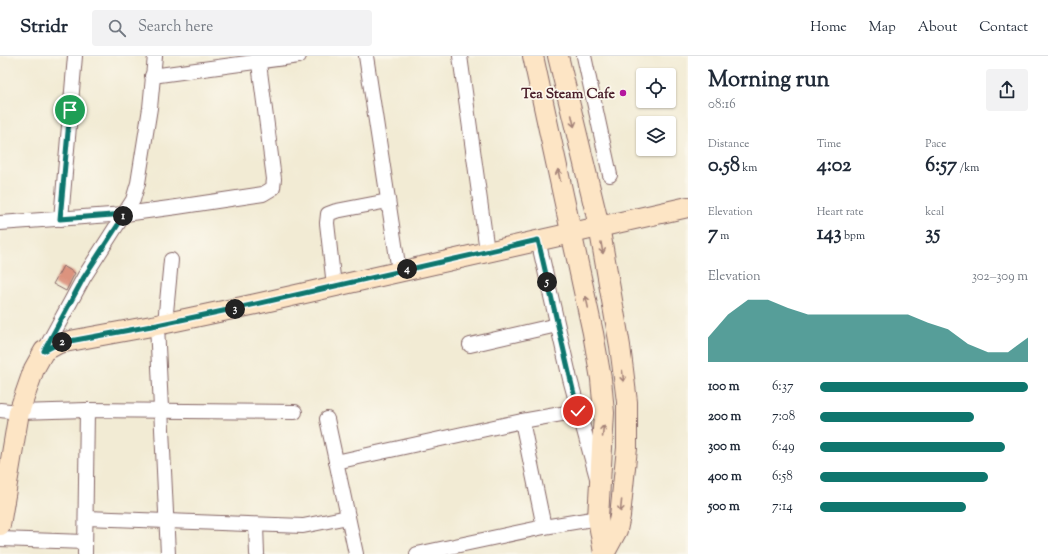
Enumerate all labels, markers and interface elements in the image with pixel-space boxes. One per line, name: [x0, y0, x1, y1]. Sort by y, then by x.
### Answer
search box: [92, 10, 372, 46]
text: Stridr: [20, 14, 68, 41]
icon: search: [106, 17, 128, 39]
text: Search here: [138, 17, 213, 38]
text: Home: [810, 18, 847, 38]
text: Map: [869, 18, 896, 38]
text: About: [918, 18, 957, 38]
text: Contact: [979, 18, 1028, 38]
text: Morning run: [708, 65, 830, 97]
map controls: [636, 68, 676, 156]
button: locate: [636, 68, 676, 108]
button: share: [986, 69, 1028, 111]
place label: Tea Steam Cafe: [521, 85, 615, 105]
marker: Tea Steam Cafe: [618, 88, 628, 98]
pin: [53, 93, 87, 127]
text: 08:16: [708, 96, 736, 114]
icon: arrive: [59, 99, 81, 121]
one-way arrow: [570, 114, 578, 127]
button: layers: [636, 116, 676, 156]
text: Distance: [708, 136, 749, 152]
text: Time: [817, 136, 841, 152]
text: Pace: [925, 136, 946, 152]
text: 0.58: [708, 152, 740, 181]
text: 4:02: [817, 152, 851, 181]
text: 6:57: [925, 152, 957, 181]
text: km: [740, 160, 757, 176]
text: /km: [957, 160, 979, 176]
one-way arrow: [554, 169, 562, 182]
text: Elevation: [708, 204, 753, 220]
text: Heart rate: [817, 204, 864, 220]
text: kcal: [925, 204, 944, 220]
pin: 1: [113, 206, 133, 226]
text: 1: [121, 208, 125, 224]
text: 7: [708, 220, 718, 249]
text: 143: [817, 220, 842, 249]
text: 35: [925, 220, 940, 249]
text: m: [718, 228, 729, 244]
text: bpm: [842, 228, 865, 244]
one-way arrow: [599, 241, 607, 254]
pin: 4: [397, 259, 417, 279]
text: 4: [404, 261, 410, 277]
text: Elevation: [708, 268, 761, 286]
text: 302–309 m: [972, 268, 1028, 286]
pin: 5: [537, 272, 557, 292]
text: 5: [545, 274, 549, 290]
one-way arrow: [582, 296, 590, 309]
pin: 3: [225, 299, 245, 319]
text: 3: [233, 301, 237, 317]
pin: 2: [52, 332, 72, 352]
text: 2: [59, 334, 65, 350]
one-way arrow: [619, 369, 627, 382]
text: 100 m: [708, 378, 740, 396]
text: 6:37: [772, 378, 793, 396]
pin: [561, 394, 595, 428]
icon: check: [567, 400, 589, 422]
text: 200 m: [708, 408, 741, 426]
text: 7:08: [772, 408, 795, 426]
one-way arrow: [599, 425, 606, 438]
text: 300 m: [708, 438, 740, 456]
text: 6:49: [772, 438, 794, 456]
text: 400 m: [708, 468, 742, 486]
text: 6:58: [772, 468, 793, 486]
text: 500 m: [708, 498, 740, 516]
text: 7:14: [772, 498, 793, 516]
one-way arrow: [618, 499, 625, 512]

